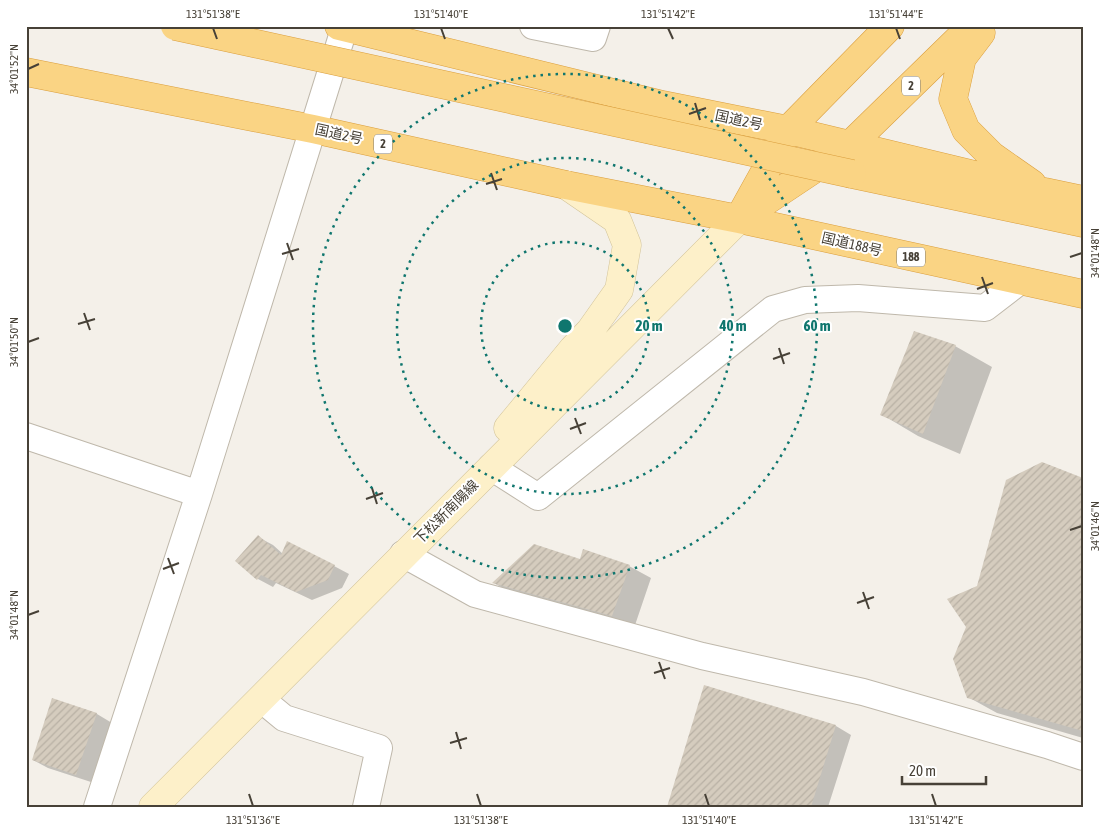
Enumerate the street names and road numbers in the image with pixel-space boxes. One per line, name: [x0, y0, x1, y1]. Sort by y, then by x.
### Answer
road number: 2: [902, 76, 920, 95]
street label: 国道2号: [714, 107, 764, 133]
street label: 国道2号: [314, 121, 364, 147]
road number: 2: [374, 134, 392, 154]
street label: 国道188号: [820, 229, 884, 259]
road number: 188: [897, 248, 925, 266]
street label: 下松新南陽線: [411, 477, 481, 547]

